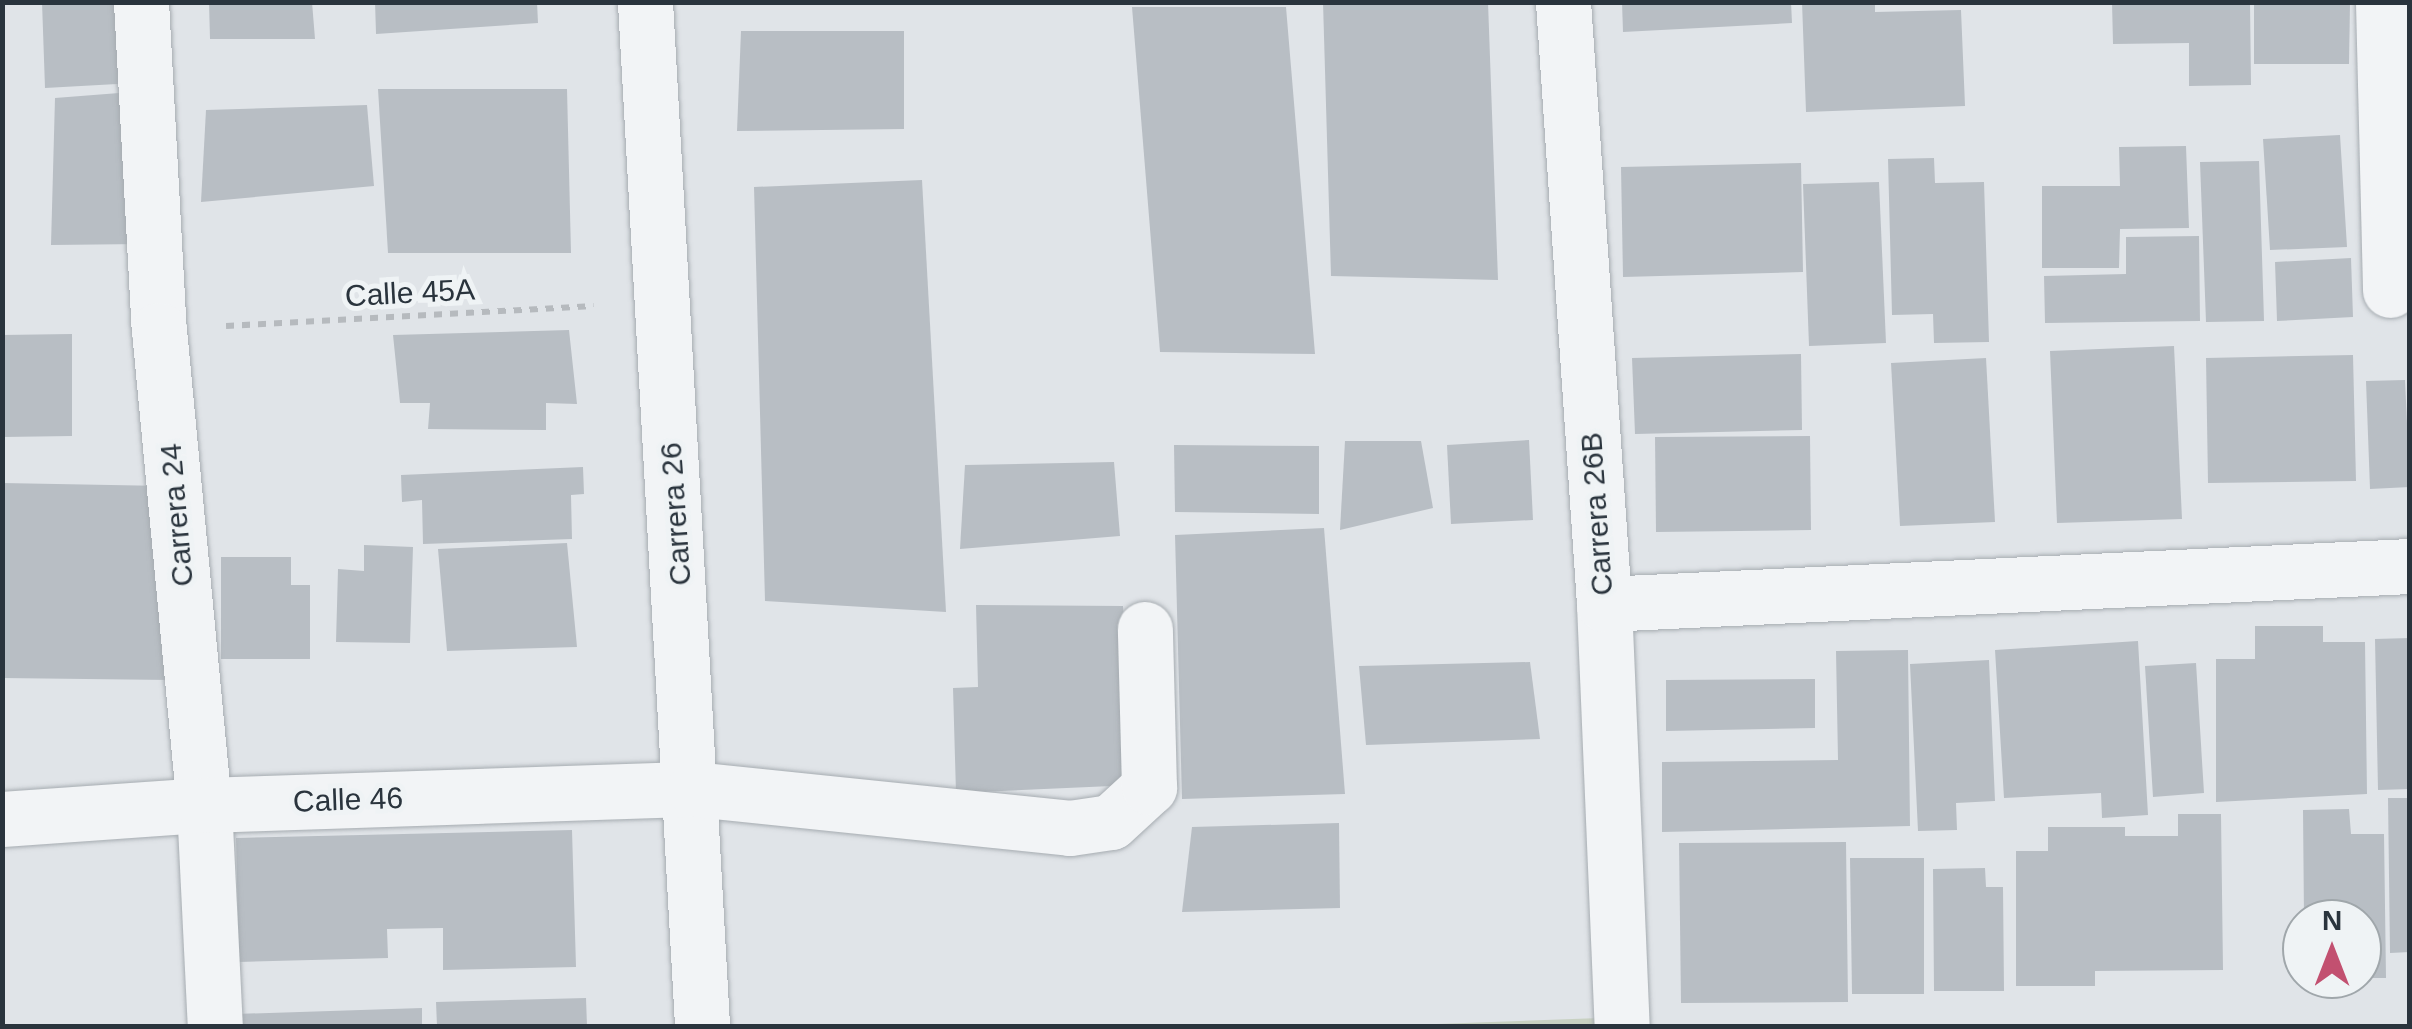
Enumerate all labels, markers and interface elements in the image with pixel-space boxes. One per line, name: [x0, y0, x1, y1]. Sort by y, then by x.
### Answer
street label: Calle 45A: [344, 272, 476, 314]
street label: Carrera 26B: [1573, 431, 1621, 597]
street label: Carrera 26: [653, 441, 699, 587]
street label: Carrera 24: [153, 442, 201, 588]
street label: Calle 46: [292, 780, 404, 820]
north arrow: [2282, 899, 2382, 999]
text: N: [2322, 905, 2342, 936]

